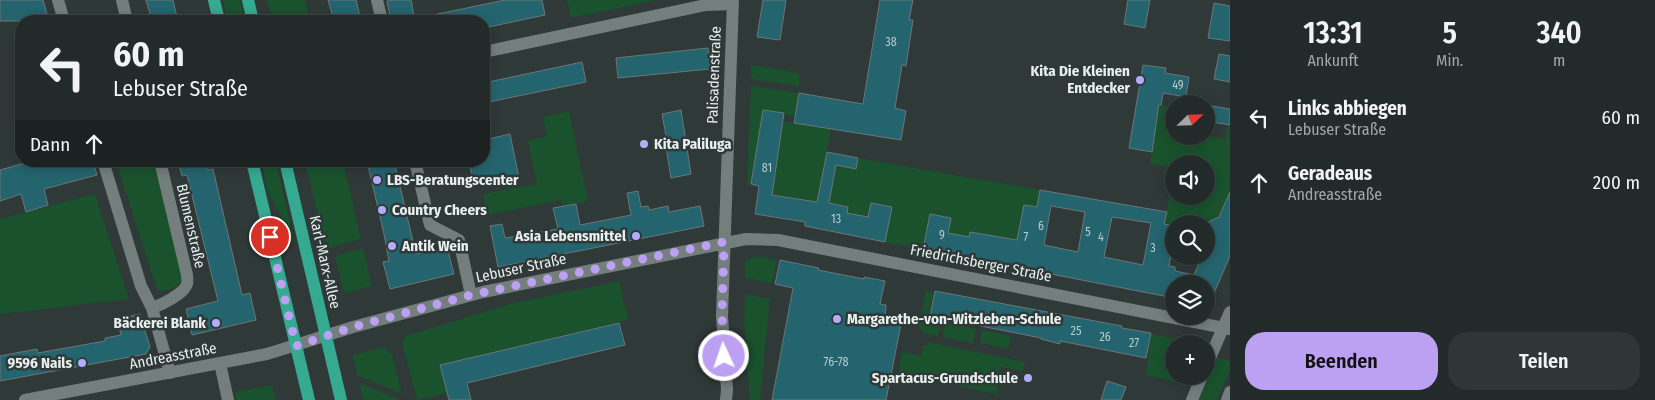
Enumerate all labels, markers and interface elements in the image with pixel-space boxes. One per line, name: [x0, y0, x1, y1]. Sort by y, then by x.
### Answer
text: 13:31: [1303, 15, 1363, 51]
text: 5: [1442, 15, 1457, 51]
text: 340: [1536, 15, 1582, 51]
street label: Palisadenstraße: [703, 26, 725, 124]
text: 60 m: [113, 33, 184, 75]
icon: left: [30, 35, 95, 100]
house number: 38: [885, 35, 897, 49]
text: Ankunft: [1307, 51, 1359, 70]
text: Min.: [1436, 51, 1463, 70]
text: m: [1553, 51, 1565, 70]
place label: Kita Die Kleinen Entdecker: [1031, 62, 1131, 97]
marker: Kita Die Kleinen Entdecker: [1134, 74, 1146, 86]
text: Lebuser Straße: [113, 75, 248, 102]
house number: 49: [1172, 78, 1184, 92]
north arrow: [1165, 95, 1215, 145]
map controls: [1165, 95, 1215, 385]
text: Links abbiegen: [1288, 97, 1407, 120]
icon: left: [1245, 104, 1273, 132]
text: 60 m: [1602, 106, 1640, 129]
text: Lebuser Straße: [1288, 120, 1386, 139]
icon: ahead: [80, 130, 108, 158]
text: Dann: [30, 133, 70, 156]
place label: Kita Paliluga: [654, 135, 732, 153]
marker: Kita Paliluga: [638, 138, 650, 150]
button: sound: [1165, 155, 1215, 205]
house number: 81: [762, 161, 772, 175]
text: Geradeaus: [1288, 162, 1372, 185]
icon: ahead: [1245, 169, 1273, 197]
place label: LBS-Beratungscenter: [387, 171, 519, 189]
text: 200 m: [1593, 171, 1640, 194]
marker: LBS-Beratungscenter: [371, 174, 383, 186]
street label: Blumenstraße: [173, 182, 209, 270]
text: Andreasstraße: [1288, 185, 1382, 204]
place label: Country Cheers: [392, 201, 487, 219]
marker: Country Cheers: [376, 204, 388, 216]
house number: 13: [831, 212, 841, 226]
street label: Karl-Marx-Allee: [306, 214, 344, 310]
button: search: [1165, 215, 1215, 265]
pin: [249, 216, 291, 258]
house number: 6: [1038, 219, 1044, 233]
icon: arrive: [256, 223, 284, 251]
house number: 5: [1085, 225, 1091, 239]
place label: Asia Lebensmittel: [514, 227, 627, 245]
house number: 9: [939, 228, 945, 242]
marker: Asia Lebensmittel: [630, 230, 642, 242]
house number: 7: [1024, 230, 1029, 244]
house number: 4: [1098, 230, 1104, 244]
place label: Antik Wein: [401, 237, 469, 255]
marker: Antik Wein: [386, 240, 398, 252]
street label: Friedrichsberger Straße: [909, 240, 1053, 286]
house number: 3: [1150, 241, 1156, 255]
street label: Lebuser Straße: [474, 250, 568, 286]
button: layers: [1165, 275, 1215, 325]
place label: Margarethe-von-Witzleben-Schule: [847, 310, 1062, 328]
marker: Margarethe-von-Witzleben-Schule: [831, 313, 843, 325]
place label: Bäckerei Blank: [114, 314, 206, 332]
marker: Bäckerei Blank: [210, 317, 222, 329]
house number: 25: [1071, 324, 1082, 338]
position arrow: [697, 329, 749, 381]
house number: 26: [1099, 330, 1111, 344]
button: Beenden: [1245, 332, 1438, 390]
button: Teilen: [1448, 332, 1640, 390]
button: +: [1165, 335, 1215, 385]
house number: 27: [1129, 336, 1139, 350]
street label: Andreasstraße: [128, 339, 218, 373]
place label: 9596 Nails: [7, 354, 72, 372]
house number: 76-78: [824, 355, 848, 369]
marker: 9596 Nails: [76, 357, 88, 369]
place label: Spartacus-Grundschule: [872, 369, 1018, 387]
marker: Spartacus-Grundschule: [1022, 372, 1034, 384]

